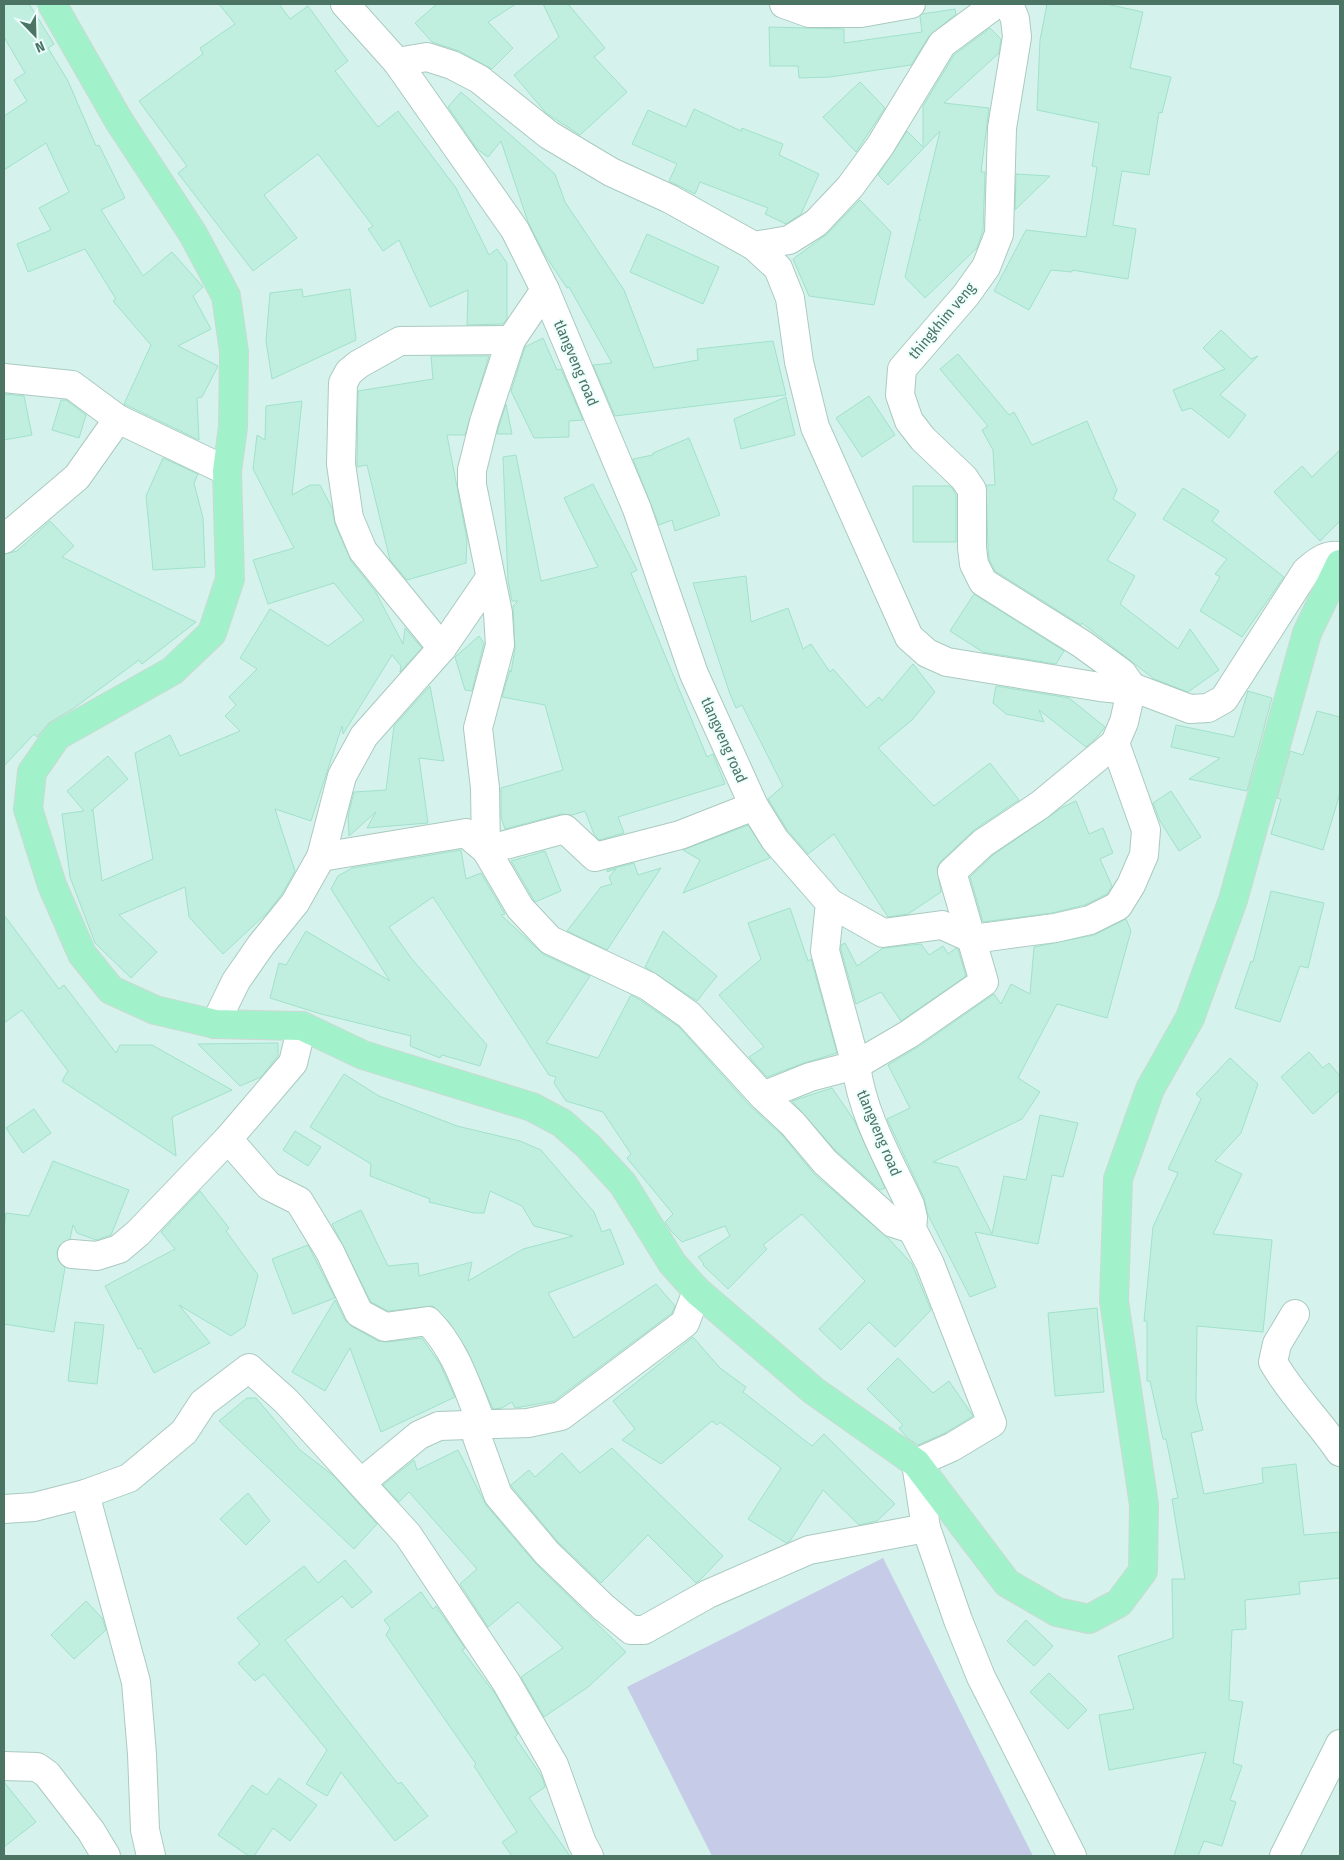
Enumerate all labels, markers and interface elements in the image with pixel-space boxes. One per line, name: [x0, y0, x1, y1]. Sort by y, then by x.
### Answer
north arrow: [10, 10, 60, 60]
text: N: [33, 37, 47, 56]
street label: thingkhim veng: [905, 279, 979, 363]
street label: tlangveng road: [550, 317, 602, 409]
street label: tlangveng road: [697, 695, 751, 785]
street label: tlangveng road: [853, 1087, 905, 1179]

